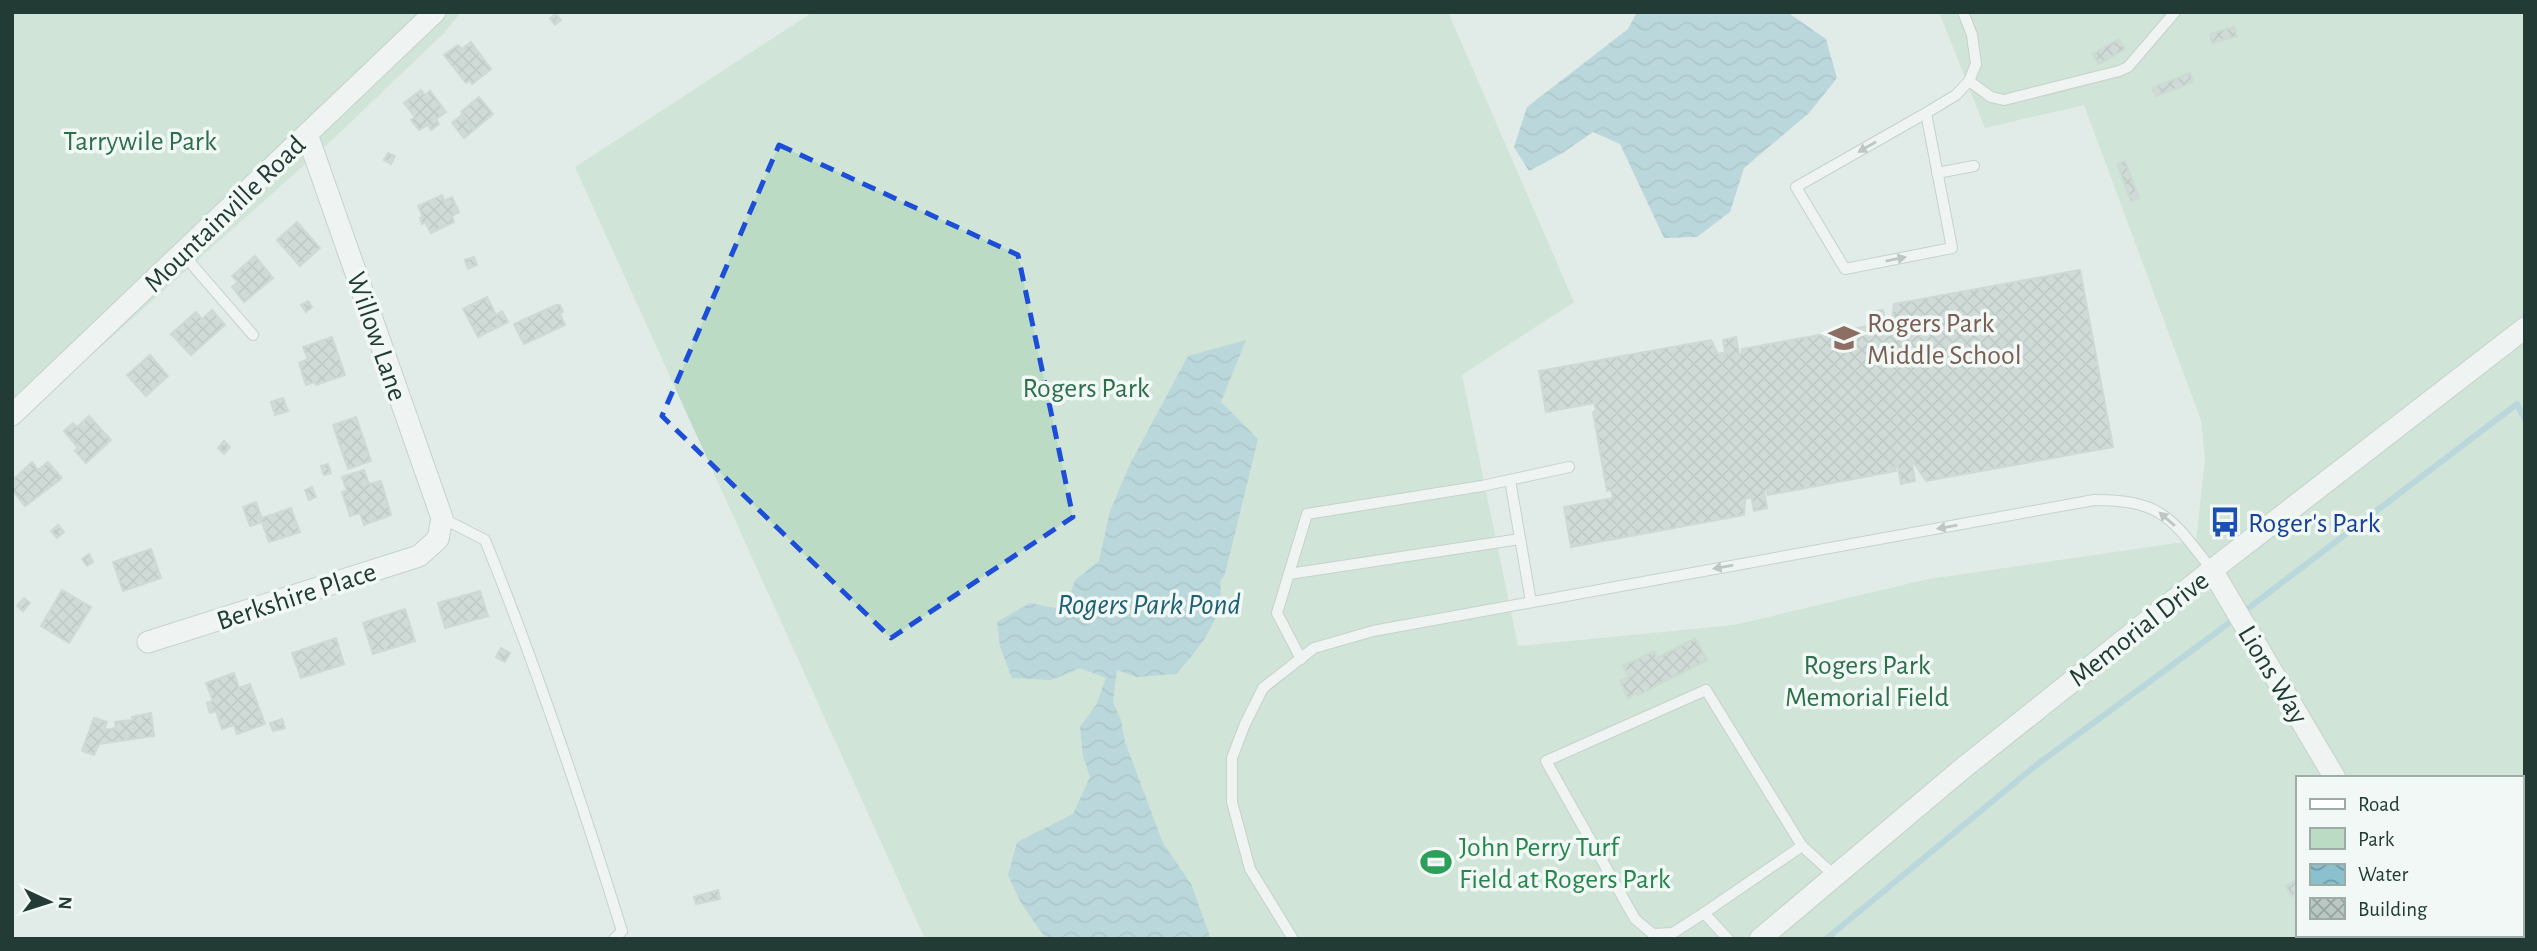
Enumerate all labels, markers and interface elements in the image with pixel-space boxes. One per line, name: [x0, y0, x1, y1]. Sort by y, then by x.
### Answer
park label: Tarrywile Park: [63, 128, 217, 156]
street label: Mountainville Road: [139, 131, 311, 298]
one-way arrow: [1857, 141, 1877, 153]
one-way arrow: [1885, 253, 1907, 264]
street label: Willow Lane: [341, 269, 411, 405]
place label: Rogers Park Middle School: [1867, 310, 2022, 370]
school or university icon: Rogers Park Middle School: [1827, 321, 1861, 355]
park label: Rogers Park: [1022, 375, 1150, 403]
bus stop icon: Roger's Park: [2208, 505, 2242, 539]
place label: Roger's Park: [2248, 510, 2381, 538]
one-way arrow: [2159, 511, 2176, 527]
one-way arrow: [1936, 521, 1958, 532]
street label: Berkshire Place: [213, 558, 380, 636]
one-way arrow: [1712, 562, 1734, 573]
street label: Memorial Drive: [2064, 567, 2214, 693]
water label: Rogers Park Pond: [1057, 590, 1241, 620]
street label: Lions Way: [2232, 621, 2312, 729]
park label: Rogers Park Memorial Field: [1785, 652, 1949, 712]
legend: [2296, 776, 2523, 937]
text: Road: [2358, 794, 2400, 815]
text: Park: [2358, 829, 2395, 850]
place label: John Perry Turf Field at Rogers Park: [1459, 834, 1671, 894]
sports icon: John Perry Turf Field at Rogers Park: [1419, 845, 1453, 879]
text: Water: [2358, 864, 2408, 885]
north arrow: [14, 867, 84, 937]
text: N: [55, 896, 74, 910]
text: Building: [2358, 899, 2428, 920]

